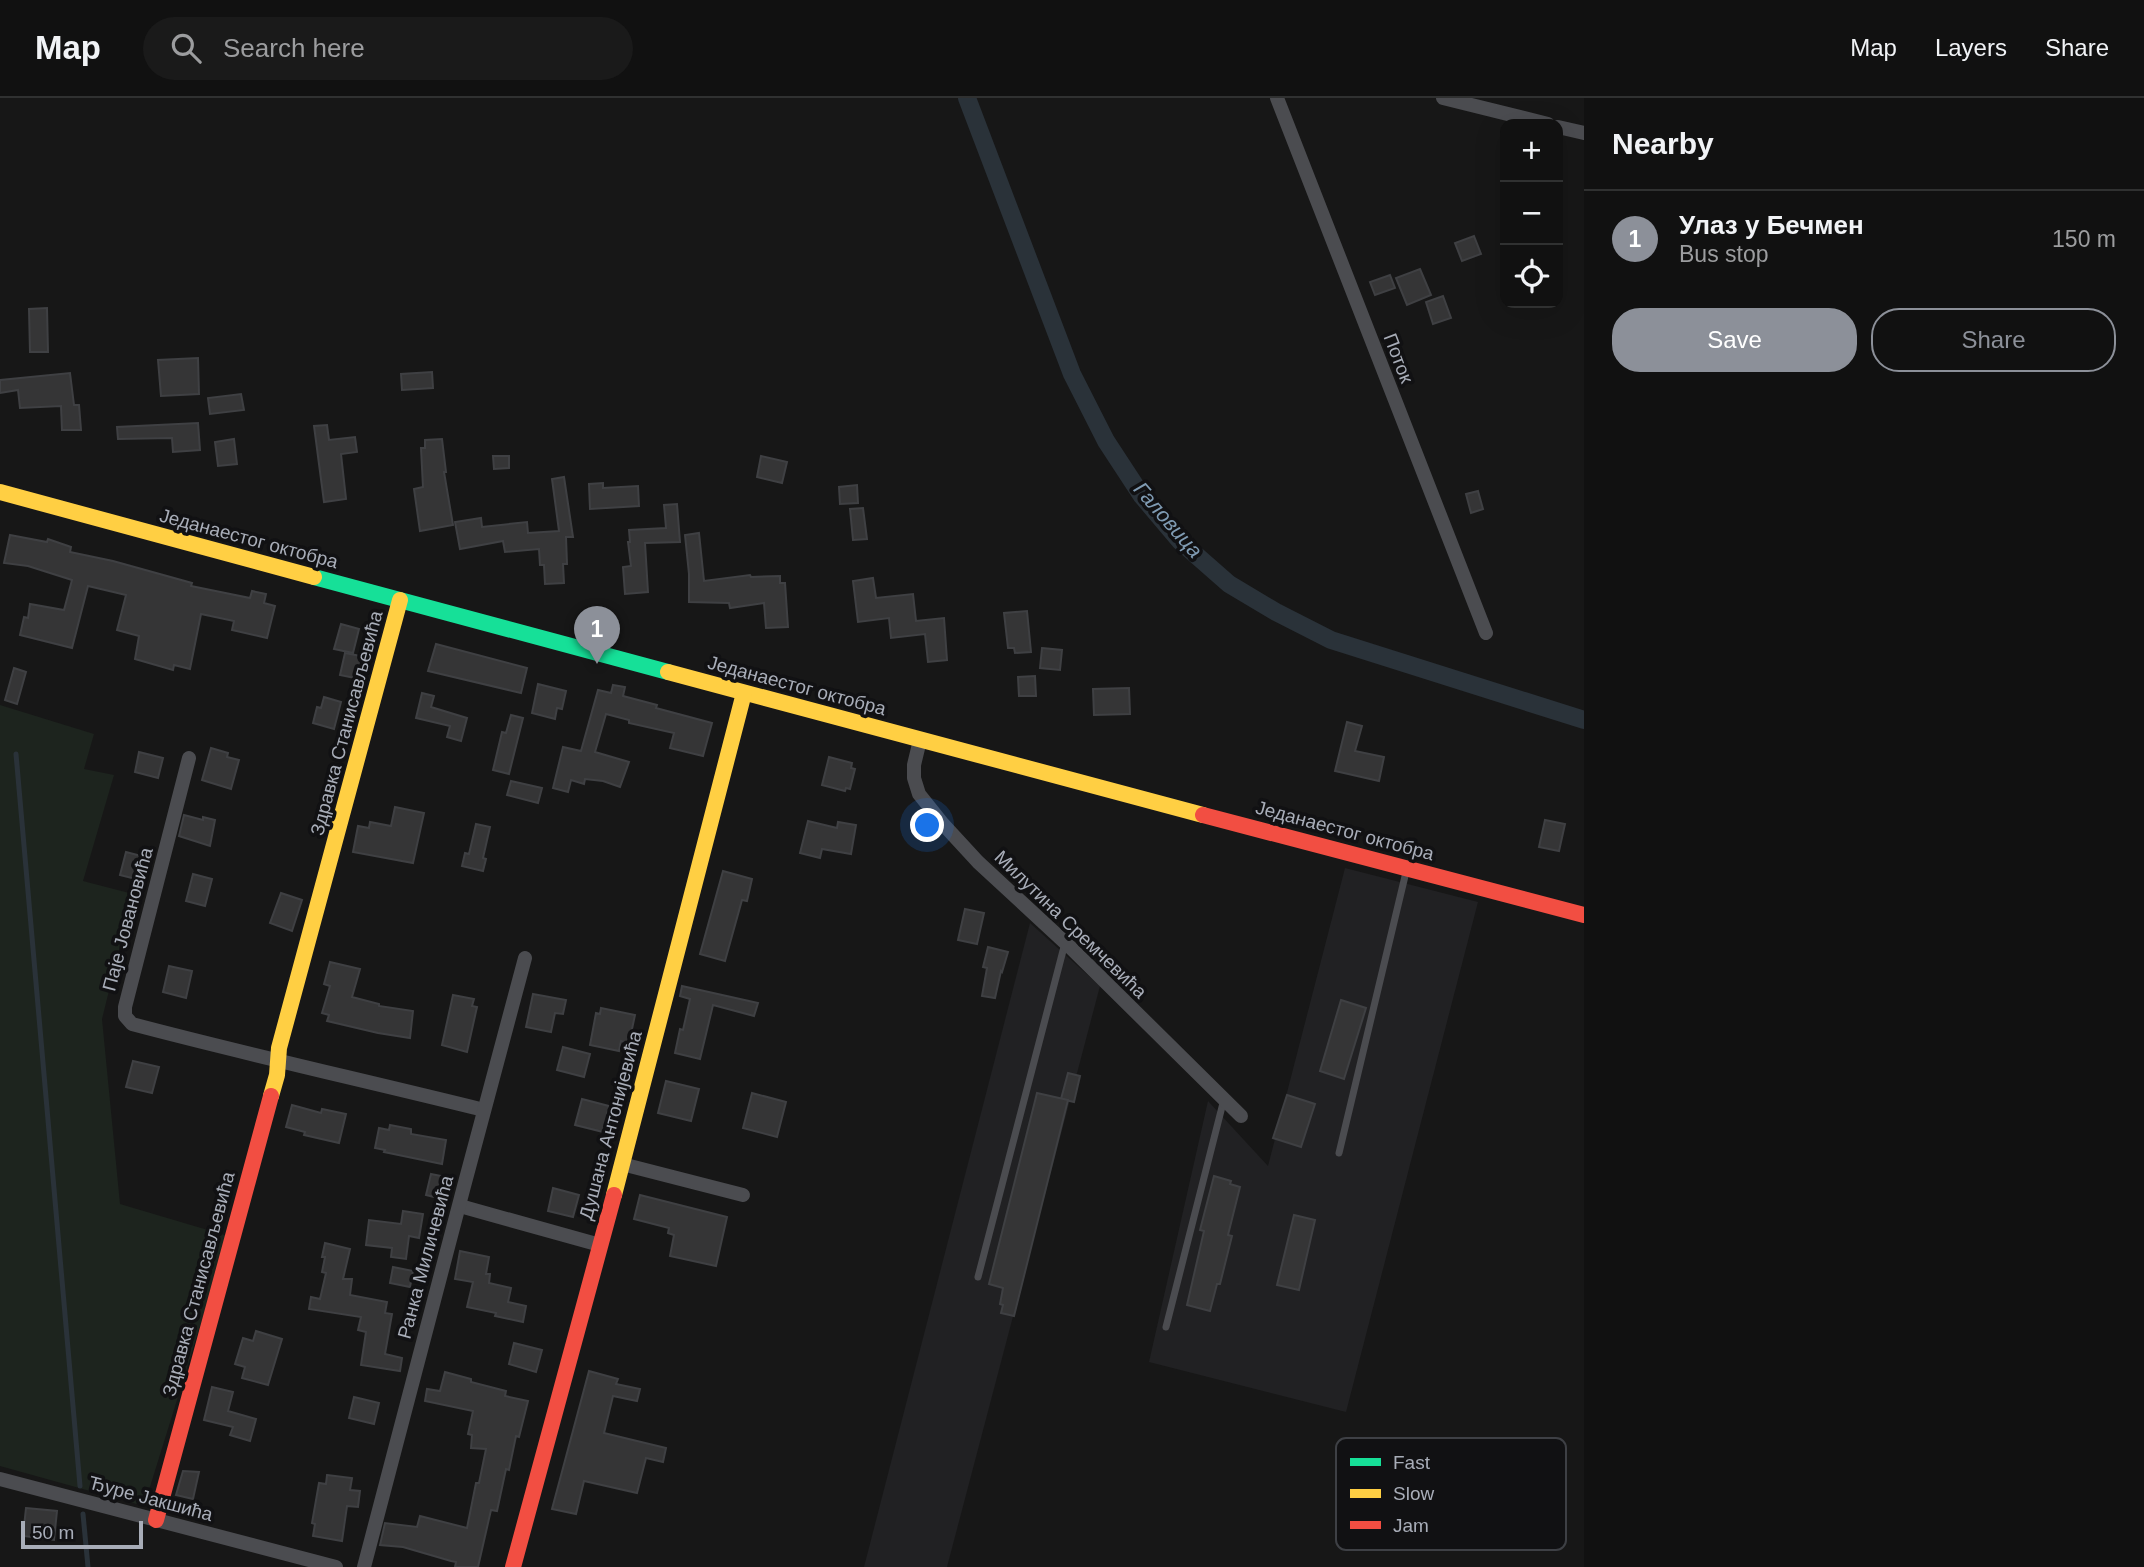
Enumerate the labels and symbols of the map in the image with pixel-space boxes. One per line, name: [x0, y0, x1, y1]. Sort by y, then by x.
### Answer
street label: Поток: [1380, 331, 1418, 386]
water label: Галовица: [1129, 477, 1207, 562]
street label: Једанаестог октобра: [157, 505, 341, 573]
pin: 1: [574, 606, 620, 664]
street label: Здравка Станисављевића: [306, 608, 387, 838]
street label: Једанаестог октобра: [705, 652, 889, 720]
street label: Једанаестог октобра: [1253, 797, 1437, 865]
your location: [910, 808, 944, 842]
street label: Паје Јовановића: [98, 845, 157, 993]
street label: Милутина Сремчевића: [990, 846, 1151, 1003]
street label: Душана Антонијевића: [575, 1028, 646, 1222]
street label: Здравка Станисављевића: [158, 1169, 239, 1399]
street label: Ранка Миличевића: [394, 1173, 457, 1341]
legend: [1336, 1438, 1566, 1550]
text: Fast: [1393, 1452, 1431, 1473]
street label: Ђуре Јакшића: [87, 1472, 216, 1525]
text: Slow: [1393, 1483, 1434, 1504]
text: Jam: [1393, 1515, 1429, 1536]
scale bar: [21, 1518, 144, 1550]

